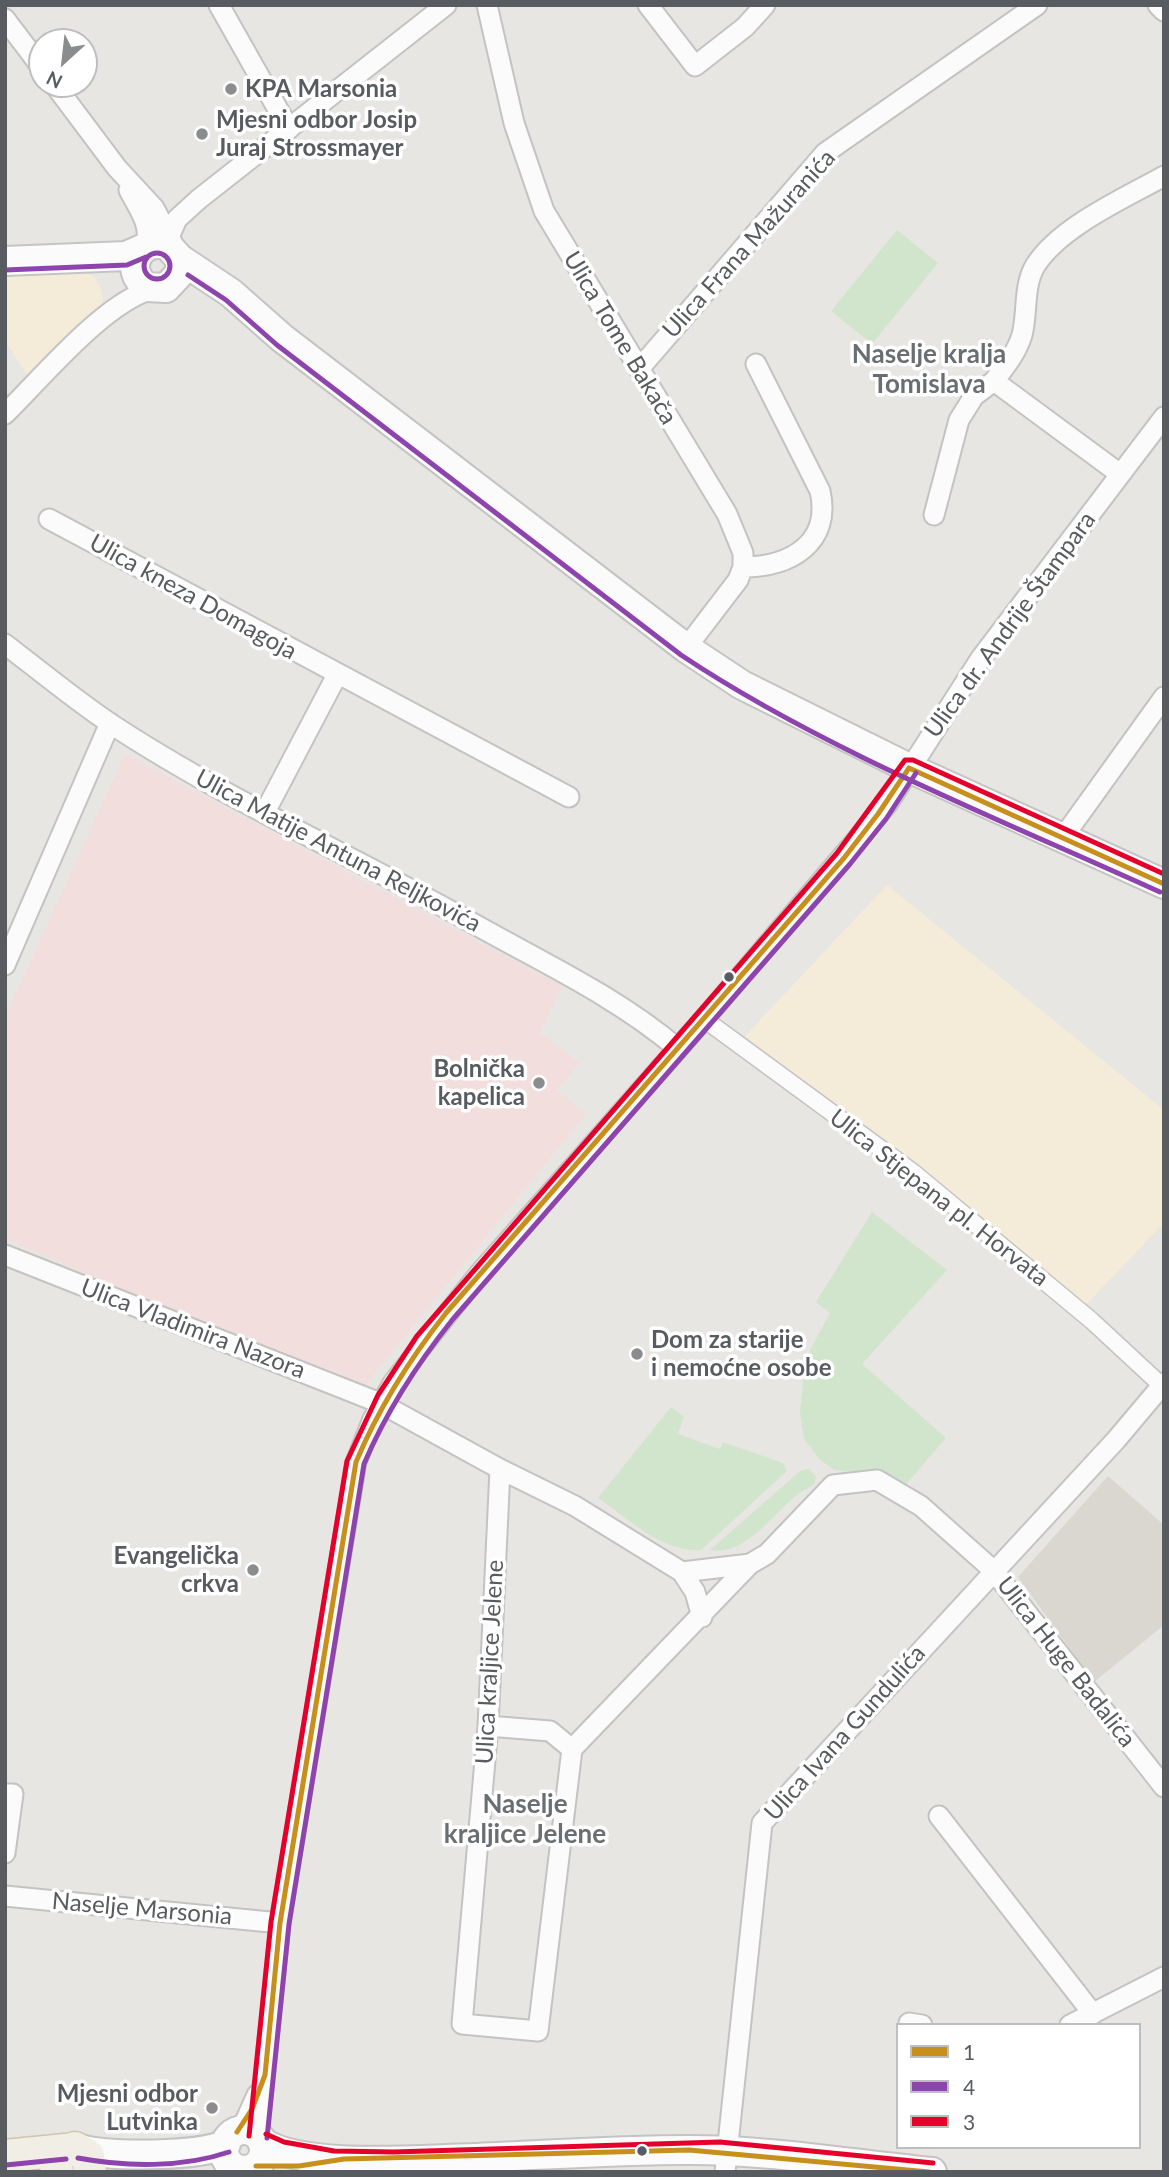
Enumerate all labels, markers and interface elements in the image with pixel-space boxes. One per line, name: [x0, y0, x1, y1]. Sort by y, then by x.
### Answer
north arrow: [28, 28, 98, 98]
text: N: [42, 67, 66, 94]
place label: KPA Marsonia: [245, 75, 397, 103]
marker: KPA Marsonia: [223, 81, 239, 97]
place label: Mjesni odbor Josip Juraj Strossmayer: [216, 106, 417, 162]
marker: Mjesni odbor Josip Juraj Strossmayer: [194, 126, 210, 142]
street label: Ulica Frana Mažuranića: [657, 144, 841, 344]
street label: Ulica Tome Bakača: [557, 246, 683, 430]
district label: Naselje kralja Tomislava: [852, 339, 1006, 400]
street label: Ulica dr. Andrije Štampara: [918, 506, 1102, 744]
street label: Ulica kneza Domagoja: [84, 528, 302, 666]
street label: Ulica Matije Antuna Reljkovića: [190, 763, 486, 939]
unlabelled marker: [722, 970, 736, 984]
place label: Bolnička kapelica: [433, 1055, 525, 1111]
marker: Bolnička kapelica: [531, 1075, 547, 1091]
street label: Ulica Stjepana pl. Horvata: [824, 1103, 1054, 1293]
street label: Ulica Vladimira Nazora: [77, 1273, 309, 1385]
place label: Dom za starije i nemoćne osobe: [651, 1326, 831, 1382]
marker: Dom za starije i nemoćne osobe: [629, 1346, 645, 1362]
place label: Evangelička crkva: [114, 1542, 239, 1598]
street label: Ulica kraljice Jelene: [470, 1559, 510, 1765]
marker: Evangelička crkva: [245, 1562, 261, 1578]
street label: Ulica Huge Badalića: [991, 1571, 1141, 1753]
street label: Ulica Ivana Gundulića: [759, 1639, 931, 1827]
district label: Naselje kraljice Jelene: [444, 1789, 606, 1850]
street label: Naselje Marsonia: [51, 1887, 233, 1931]
legend: [896, 2023, 1141, 2149]
text: 1: [963, 2039, 975, 2064]
text: 4: [963, 2074, 975, 2099]
place label: Mjesni odbor Lutvinka: [57, 2080, 198, 2136]
marker: Mjesni odbor Lutvinka: [204, 2100, 220, 2116]
text: 3: [963, 2109, 975, 2134]
unlabelled marker: [635, 2144, 649, 2158]

